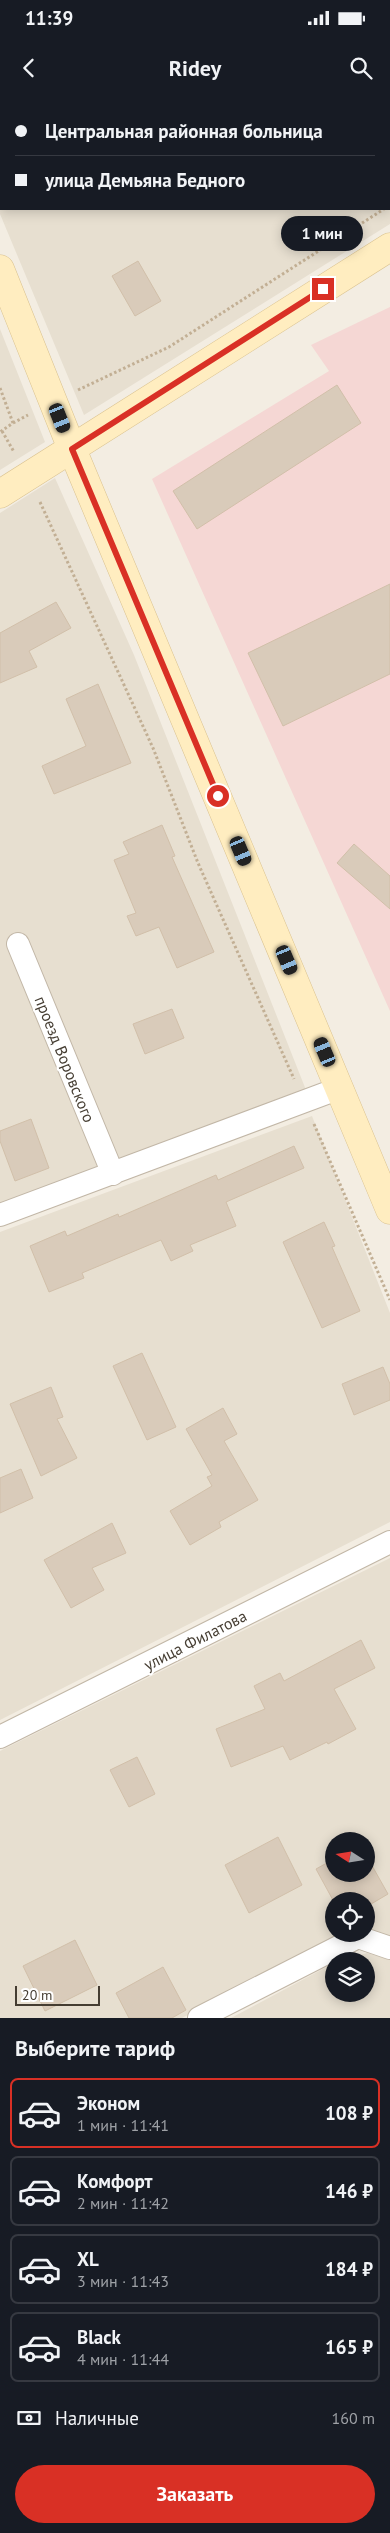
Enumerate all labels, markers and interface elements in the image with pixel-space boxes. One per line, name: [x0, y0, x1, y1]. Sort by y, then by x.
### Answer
text: 11:39: [25, 6, 73, 30]
icon: back: [15, 54, 43, 82]
text: Ridey: [169, 54, 221, 82]
icon: search: [347, 54, 375, 82]
text: Центральная районная больница: [45, 119, 323, 143]
text: улица Демьяна Бедного: [45, 168, 245, 192]
callout: 1 мин: [282, 216, 364, 252]
text: 1 мин: [301, 223, 343, 243]
route end: [312, 278, 334, 300]
car: [47, 401, 72, 435]
route start: [207, 785, 229, 807]
car: [228, 834, 253, 868]
car: [274, 943, 299, 977]
street label: проезд Воровского: [31, 993, 99, 1125]
car: [312, 1035, 337, 1069]
street label: улица Филатова: [140, 1605, 250, 1675]
north arrow: [325, 1832, 375, 1882]
map controls: [325, 1832, 375, 2002]
button: locate: [325, 1892, 375, 1942]
button: layers: [325, 1952, 375, 2002]
scale bar: [15, 1983, 100, 2006]
text: 20 m: [22, 1986, 52, 2004]
text: Выберите тариф: [15, 2034, 175, 2062]
icon: car: [17, 2091, 62, 2136]
text: Эконом: [77, 2091, 140, 2115]
text: 108 ₽: [325, 2101, 373, 2125]
text: 1 мин · 11:41: [77, 2115, 169, 2135]
icon: car: [17, 2169, 62, 2214]
text: Комфорт: [77, 2169, 153, 2193]
text: 146 ₽: [325, 2179, 373, 2203]
text: 2 мин · 11:42: [77, 2193, 169, 2213]
icon: car: [17, 2247, 62, 2292]
text: XL: [77, 2247, 99, 2271]
text: 184 ₽: [325, 2257, 373, 2281]
text: 3 мин · 11:43: [77, 2271, 169, 2291]
icon: car: [17, 2325, 62, 2370]
text: Black: [77, 2325, 121, 2349]
text: 165 ₽: [325, 2335, 373, 2359]
text: 4 мин · 11:44: [77, 2349, 169, 2369]
icon: cash: [15, 2404, 43, 2432]
text: Наличные: [55, 2406, 139, 2430]
text: 160 m: [332, 2408, 375, 2428]
button: Заказать: [15, 2465, 375, 2523]

